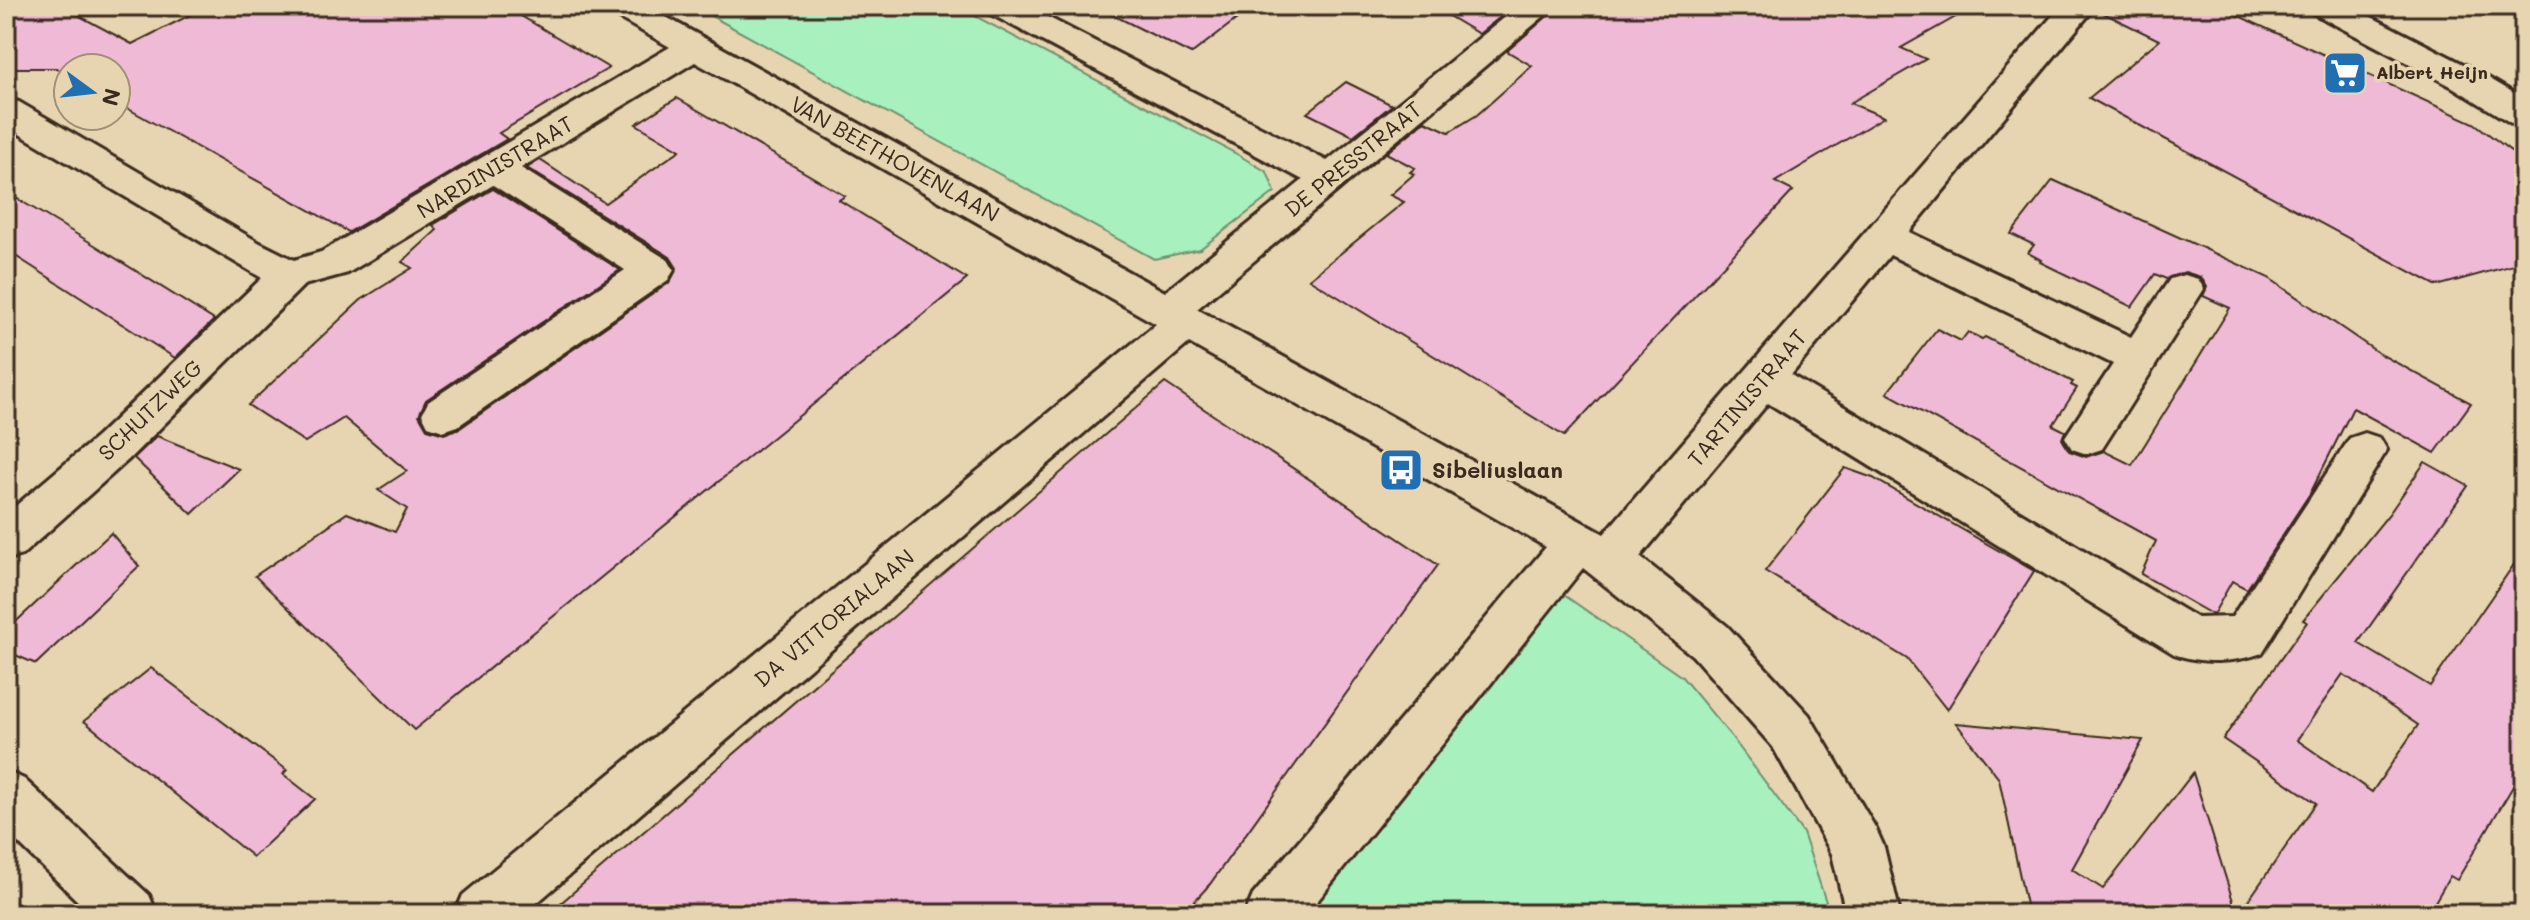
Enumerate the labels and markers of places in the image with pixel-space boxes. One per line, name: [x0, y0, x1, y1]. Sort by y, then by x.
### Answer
supermarket icon: Albert Heijn: [2321, 49, 2369, 97]
place label: Albert Heijn: [2376, 60, 2488, 84]
bus stop icon: Sibeliuslaan: [1377, 446, 1425, 494]
place label: Sibeliuslaan: [1432, 455, 1563, 484]

